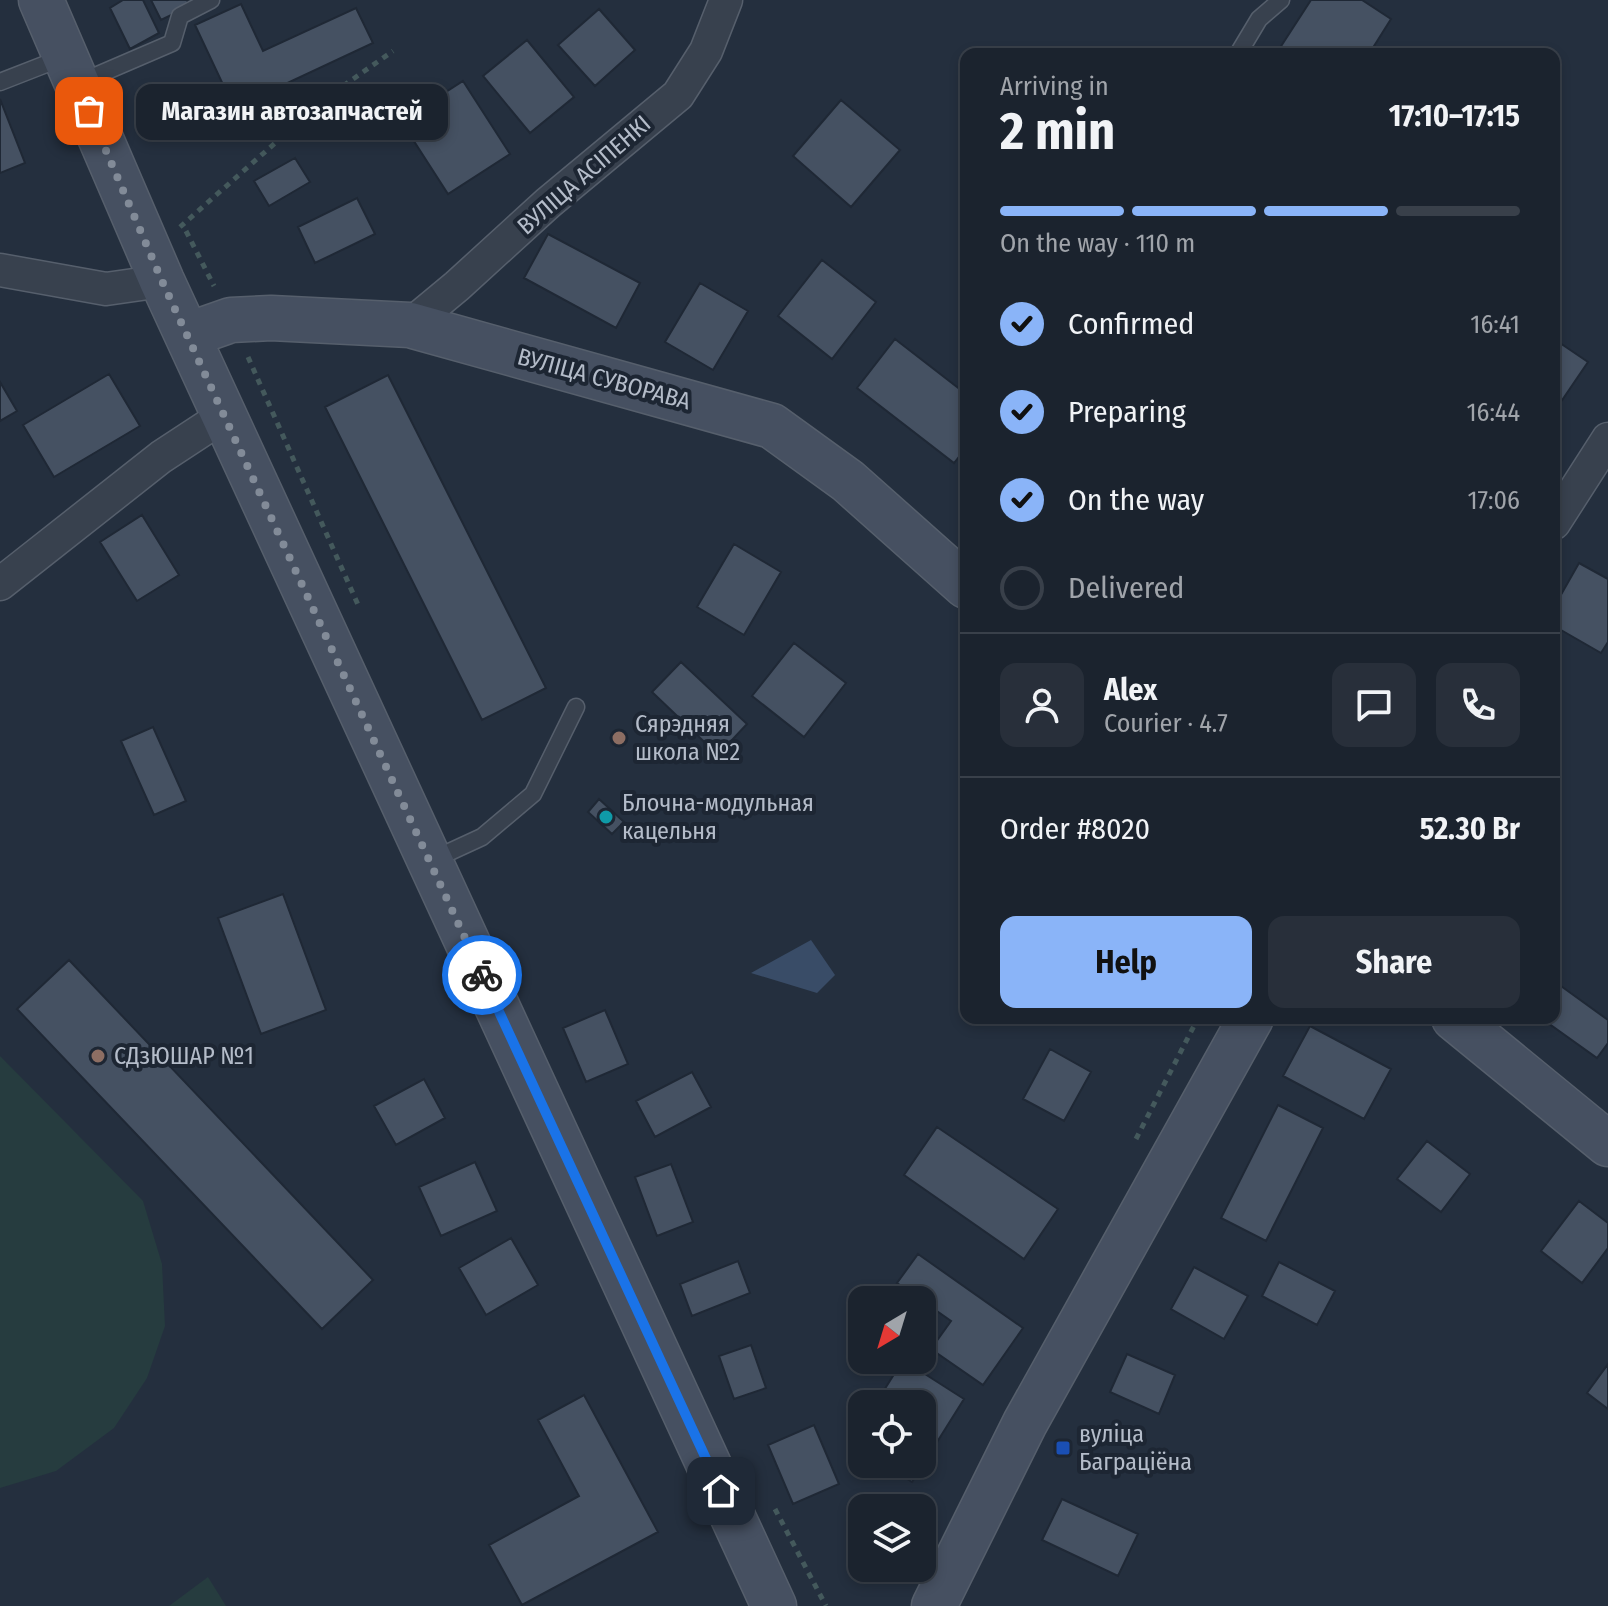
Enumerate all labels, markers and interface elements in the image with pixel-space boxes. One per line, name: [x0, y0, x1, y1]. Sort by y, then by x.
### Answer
text: Arriving in: [1000, 71, 1109, 102]
pin: [55, 77, 123, 145]
callout: Магазин автозапчастей: [137, 83, 449, 139]
icon: bag: [67, 89, 111, 133]
text: Магазин автозапчастей: [161, 96, 423, 127]
text: 17:10–17:15: [1389, 98, 1520, 134]
text: 2 min: [1000, 100, 1115, 163]
street label: ВУЛІЦА АСІПЕНКІ: [512, 110, 656, 240]
text: On the way · 110 m: [1000, 228, 1195, 259]
icon: check: [1000, 302, 1044, 346]
text: Confirmed: [1068, 306, 1194, 342]
text: 16:41: [1470, 309, 1520, 340]
street label: ВУЛІЦА СУВОРАВА: [514, 342, 694, 416]
icon: check: [1000, 390, 1044, 434]
text: Preparing: [1068, 394, 1186, 430]
text: 16:44: [1466, 397, 1520, 428]
icon: check: [1000, 478, 1044, 522]
text: On the way: [1068, 482, 1204, 518]
text: 17:06: [1467, 485, 1520, 516]
text: Delivered: [1068, 570, 1184, 606]
button: person: [1000, 663, 1084, 747]
button: chat: [1332, 663, 1416, 747]
button: phone: [1436, 663, 1520, 747]
text: Alex: [1104, 672, 1157, 708]
text: Courier · 4.7: [1104, 708, 1228, 739]
place label: Сярэдняя школа №2: [635, 710, 740, 766]
marker: Сярэдняя школа №2: [610, 729, 628, 747]
place label: Блочна-модульная кацельня: [622, 789, 814, 845]
marker: Блочна-модульная кацельня: [597, 808, 615, 826]
text: Order #8020: [1000, 811, 1150, 847]
text: 52.30 Br: [1420, 811, 1520, 847]
button: Help: [1000, 916, 1252, 1008]
button: Share: [1268, 916, 1520, 1008]
courier: [442, 935, 522, 1015]
icon: bike: [460, 953, 504, 997]
place label: СДзЮШАР №1: [114, 1042, 254, 1070]
marker: СДзЮШАР №1: [89, 1047, 107, 1065]
north arrow: [848, 1286, 936, 1374]
map controls: [848, 1286, 936, 1582]
button: locate: [848, 1390, 936, 1478]
place label: вуліца Баграціёна: [1079, 1420, 1192, 1476]
marker: вуліца Баграціёна: [1054, 1439, 1072, 1457]
pin: [687, 1457, 755, 1525]
icon: home: [699, 1469, 743, 1513]
button: layers: [848, 1494, 936, 1582]

